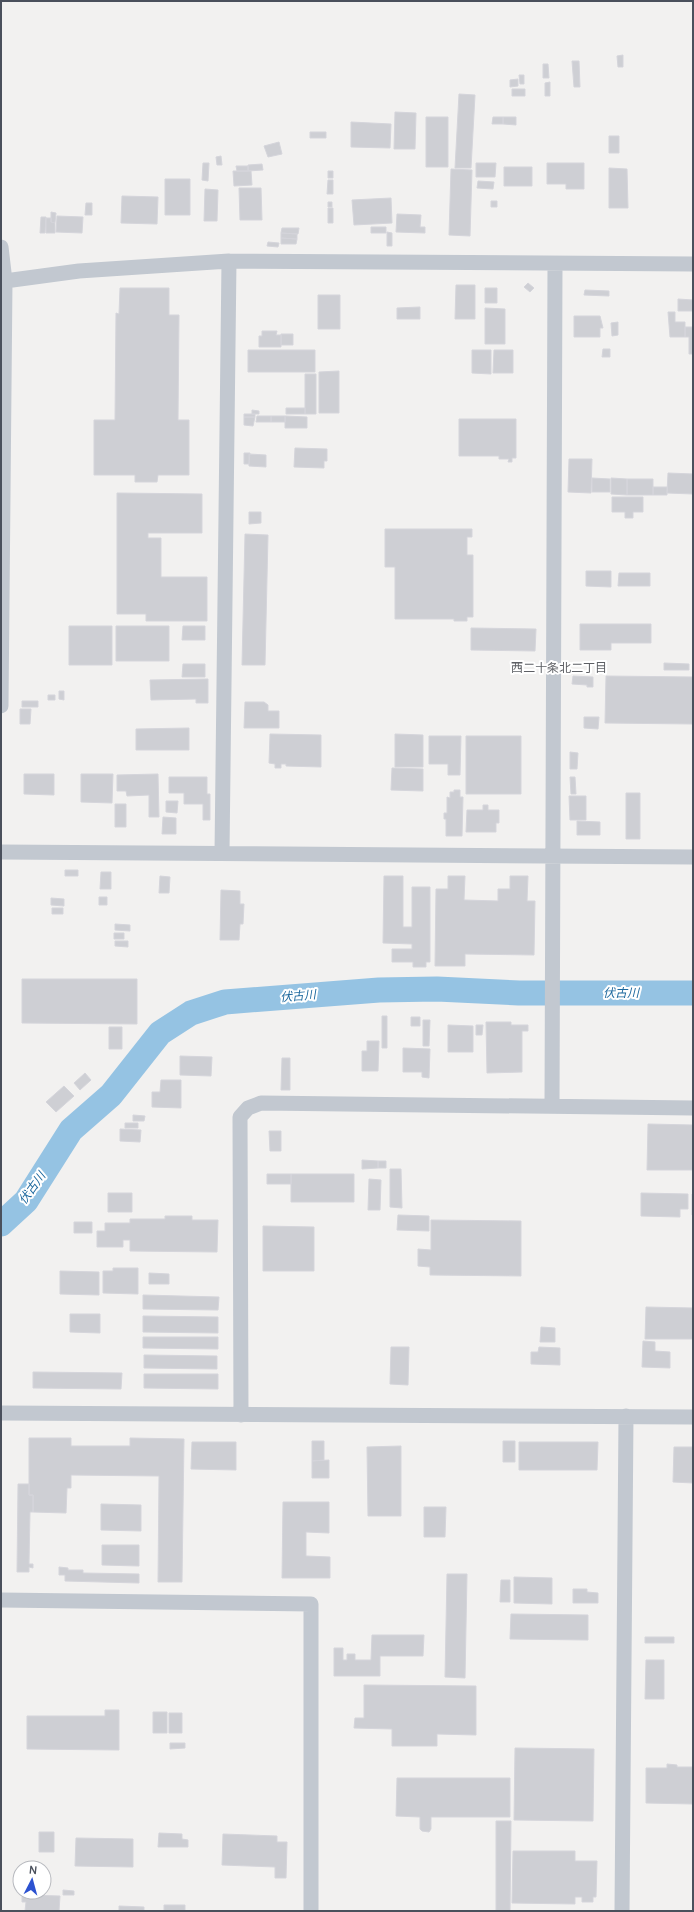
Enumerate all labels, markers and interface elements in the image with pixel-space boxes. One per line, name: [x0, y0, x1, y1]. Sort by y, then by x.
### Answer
district label: 西二十条北二丁目: [511, 659, 607, 676]
water label: 伏古川: [603, 984, 641, 1001]
water label: 伏古川: [279, 985, 319, 1006]
water label: 伏古川: [14, 1167, 50, 1207]
north arrow: [12, 1860, 52, 1900]
text: N: [28, 1862, 38, 1877]

